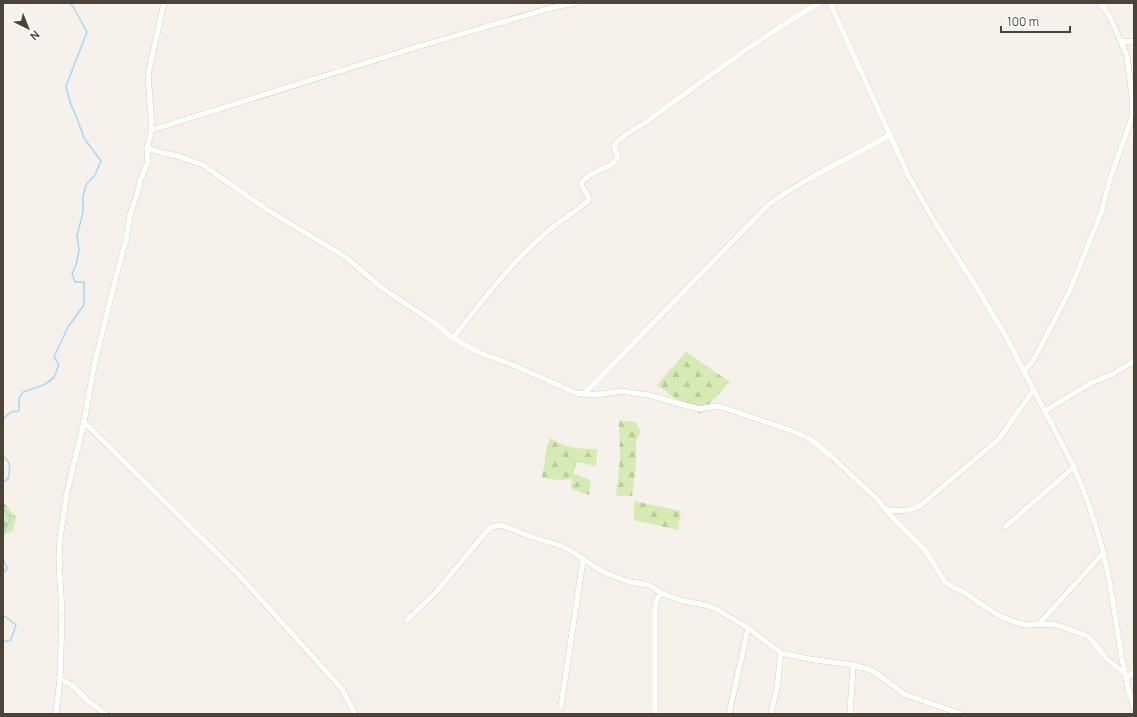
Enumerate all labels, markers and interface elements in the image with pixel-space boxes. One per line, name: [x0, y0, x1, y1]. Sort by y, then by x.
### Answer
north arrow: [8, 8, 48, 48]
scale bar: [1001, 8, 1070, 34]
text: 100 m: [1007, 13, 1039, 30]
text: N: [27, 27, 43, 44]

